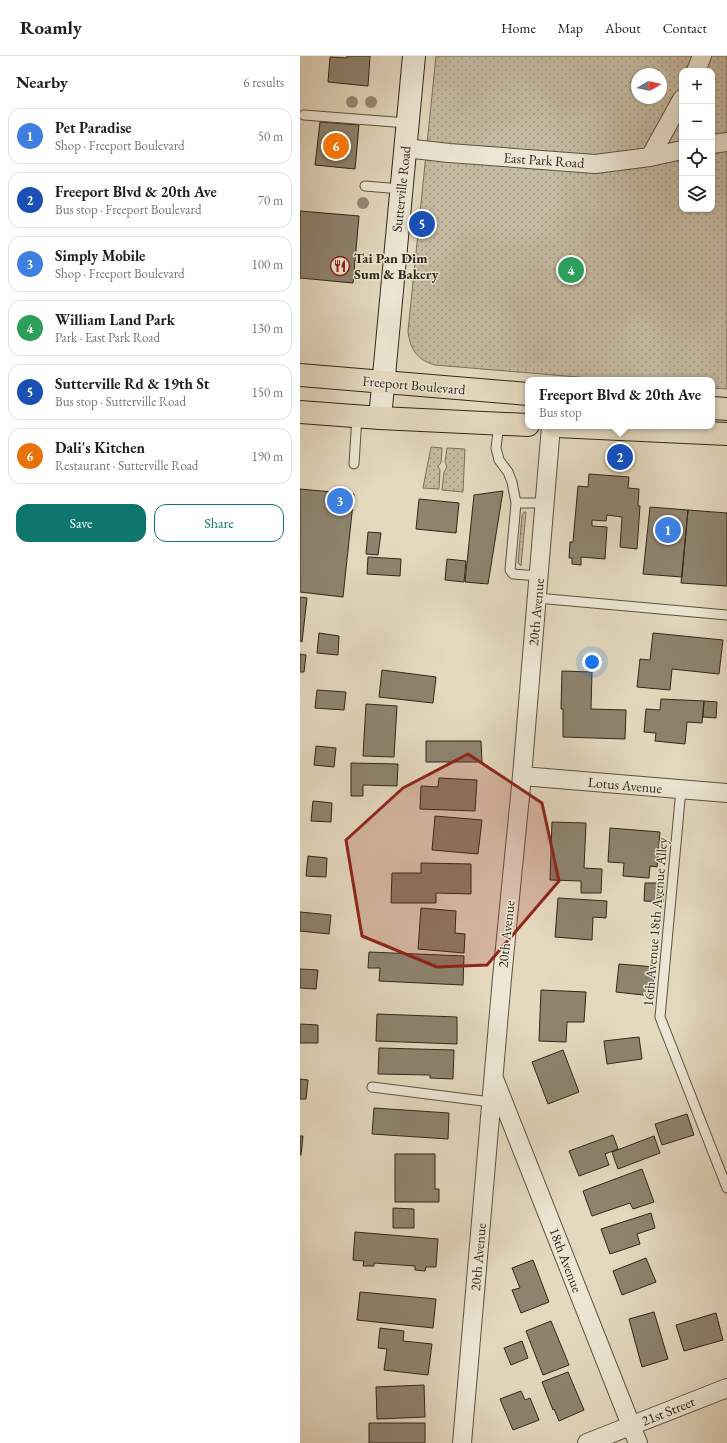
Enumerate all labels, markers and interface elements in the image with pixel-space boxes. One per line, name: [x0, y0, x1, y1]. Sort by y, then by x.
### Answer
text: Roamly: [20, 15, 82, 40]
text: Home: [501, 19, 536, 37]
text: Map: [558, 19, 583, 37]
text: About: [605, 19, 641, 37]
text: Contact: [663, 19, 707, 37]
north arrow: [631, 68, 667, 104]
map controls: [679, 68, 715, 212]
button: +: [679, 68, 715, 104]
text: Nearby: [16, 71, 68, 93]
text: 6 results: [243, 74, 284, 91]
button: −: [679, 104, 715, 140]
text: Pet Paradise: [55, 118, 132, 137]
text: 1: [27, 128, 33, 145]
text: 50 m: [258, 128, 283, 145]
pin: 6: [323, 131, 349, 161]
text: Shop · Freeport Boulevard: [55, 137, 185, 154]
button: locate: [679, 140, 715, 176]
street label: Sutterville Road: [388, 144, 415, 233]
street label: East Park Road: [503, 148, 586, 172]
button: layers: [679, 176, 715, 212]
text: Freeport Blvd & 20th Ave: [55, 182, 217, 201]
text: 2: [27, 192, 33, 209]
text: 70 m: [258, 192, 283, 209]
text: Bus stop · Freeport Boulevard: [55, 201, 201, 218]
pin: 5: [409, 209, 435, 239]
text: Simply Mobile: [55, 246, 145, 265]
place label: Tai Pan Dim Sum & Bakery: [354, 249, 439, 283]
restaurant icon: Tai Pan Dim Sum & Bakery: [329, 255, 351, 277]
pin: 4: [558, 255, 584, 285]
text: 3: [27, 256, 33, 273]
text: 100 m: [252, 256, 283, 273]
text: Shop · Freeport Boulevard: [55, 265, 185, 282]
text: William Land Park: [55, 310, 175, 329]
text: 4: [27, 320, 33, 337]
text: 130 m: [252, 320, 283, 337]
text: Park · East Park Road: [55, 329, 160, 346]
street label: Freeport Boulevard: [362, 372, 467, 399]
text: Sutterville Rd & 19th St: [55, 374, 209, 393]
popup: [525, 377, 715, 429]
text: 5: [27, 384, 33, 401]
text: 150 m: [252, 384, 283, 401]
text: Freeport Blvd & 20th Ave: [539, 385, 701, 404]
text: Bus stop · Sutterville Road: [55, 393, 186, 410]
text: Bus stop: [539, 404, 582, 421]
text: Dali's Kitchen: [55, 438, 145, 457]
pin: 2: [607, 442, 633, 472]
text: 6: [27, 448, 33, 465]
text: 190 m: [252, 448, 283, 465]
text: Restaurant · Sutterville Road: [55, 457, 198, 474]
pin: 3: [327, 486, 353, 516]
button: Save: [16, 504, 146, 542]
button: Share: [154, 504, 284, 542]
pin: 1: [655, 515, 681, 545]
street label: 20th Avenue: [524, 577, 548, 647]
your location: [582, 652, 602, 672]
street label: Lotus Avenue: [587, 773, 663, 797]
street label: 16th Avenue 18th Avenue Alley: [639, 836, 671, 1007]
street label: 20th Avenue: [493, 899, 519, 969]
street label: 20th Avenue: [466, 1222, 490, 1292]
street label: 18th Avenue: [545, 1225, 587, 1295]
street label: 21st Street: [639, 1392, 698, 1430]

